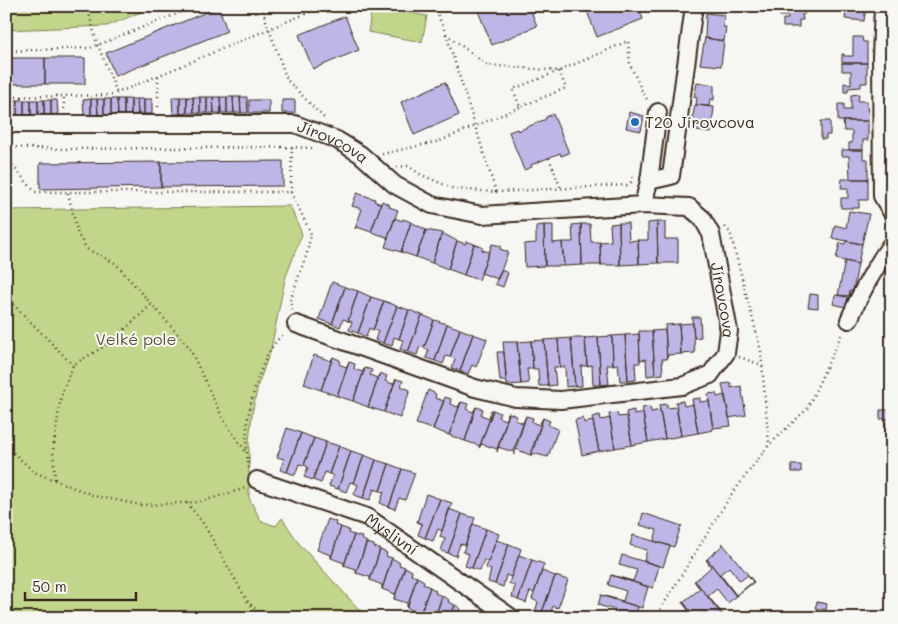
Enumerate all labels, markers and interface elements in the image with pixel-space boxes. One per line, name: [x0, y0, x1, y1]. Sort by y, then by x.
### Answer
place label: T20 Jírovcova: [645, 111, 755, 132]
street label: Jírovcova: [295, 115, 374, 167]
marker: T20 Jírovcova: [629, 116, 641, 128]
street label: Jírovcova: [706, 260, 740, 340]
park label: Velké pole: [95, 328, 177, 349]
street label: Myslivní: [361, 508, 423, 560]
scale bar: [25, 569, 136, 601]
text: 50 m: [32, 576, 67, 596]

